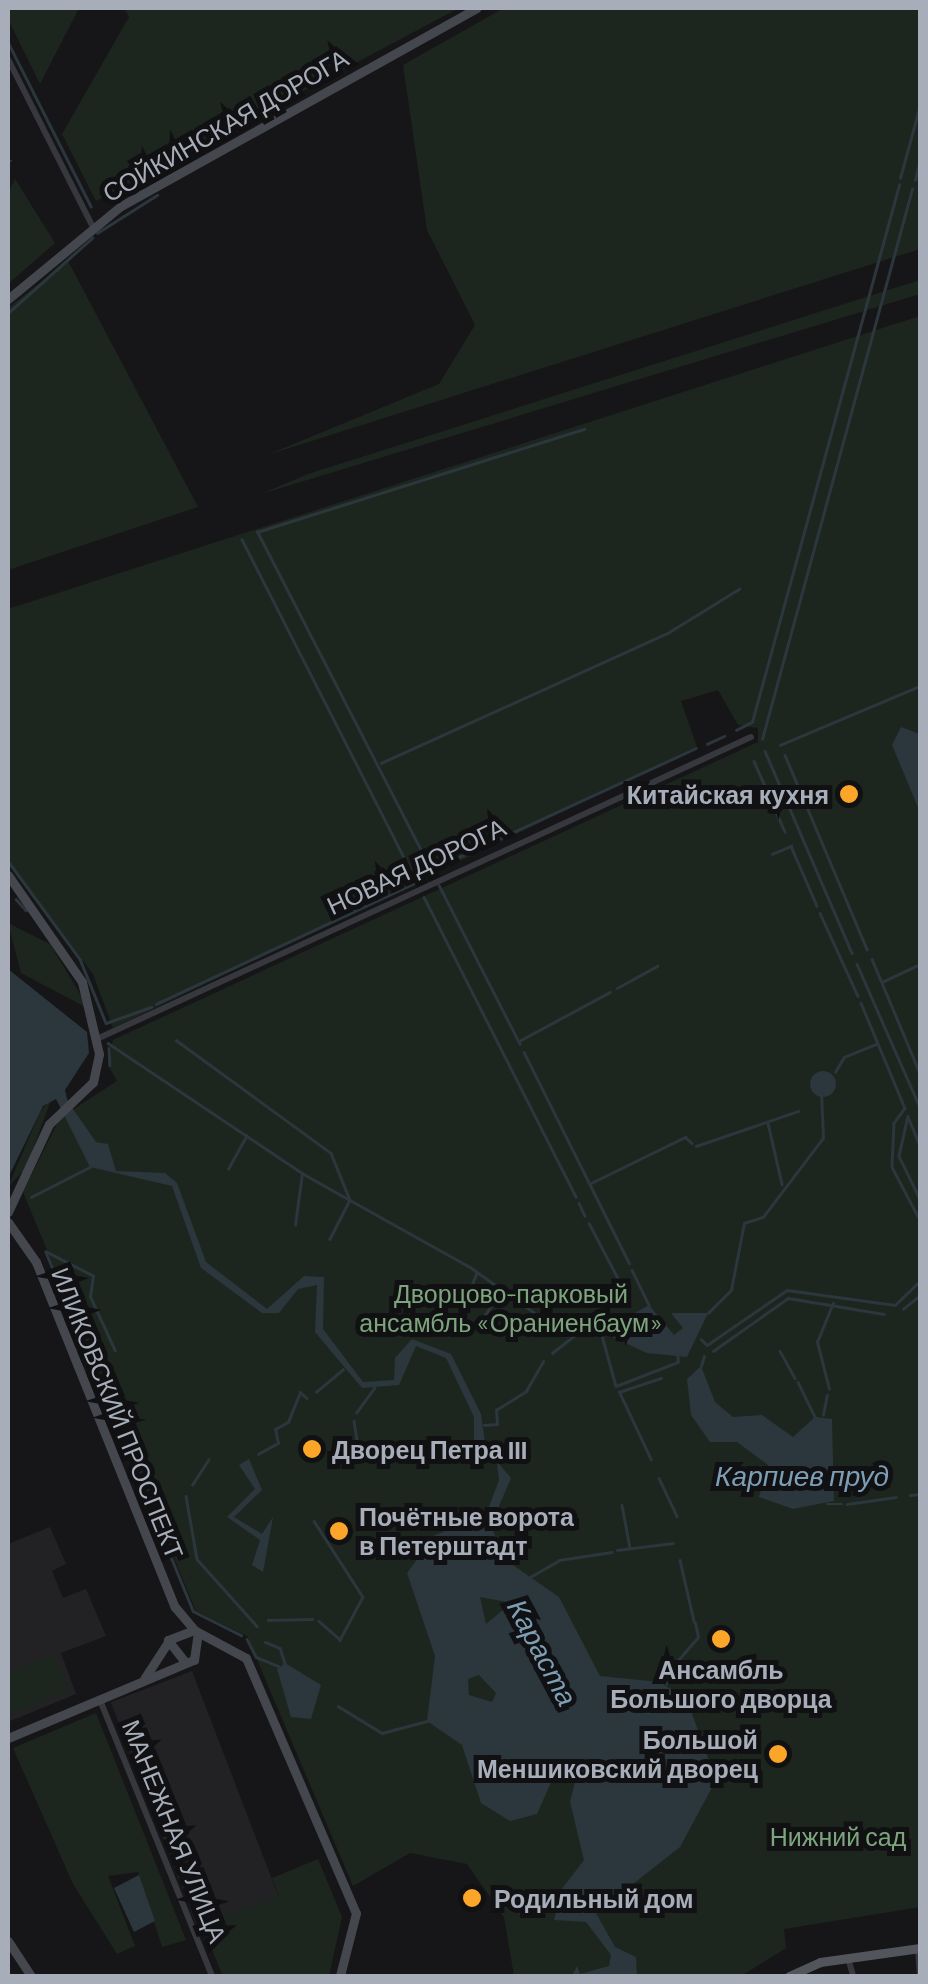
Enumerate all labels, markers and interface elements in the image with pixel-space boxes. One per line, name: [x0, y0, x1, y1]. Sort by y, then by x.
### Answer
street label: СОЙКИНСКАЯ ДОРОГА: [97, 42, 353, 208]
place label: Китайская кухня: [627, 779, 829, 809]
marker: Китайская кухня: [838, 783, 860, 805]
street label: НОВАЯ ДОРОГА: [322, 812, 510, 920]
street label: ИЛИКОВСКИЙ ПРОСПЕКТ: [46, 1263, 190, 1563]
park label: Дворцово-парковый ансамбль «Ораниенбаум»: [359, 1279, 663, 1338]
place label: Дворец Петра III: [332, 1434, 527, 1464]
marker: Дворец Петра III: [301, 1438, 323, 1460]
water label: Карпиев пруд: [715, 1458, 889, 1492]
place label: Почётные ворота в Петерштадт: [359, 1502, 574, 1561]
marker: Почётные ворота в Петерштадт: [328, 1520, 350, 1542]
water label: Караста: [501, 1593, 585, 1711]
marker: Ансамбль Большого дворца: [710, 1628, 732, 1650]
place label: Ансамбль Большого дворца: [610, 1655, 832, 1714]
street label: МАНЕЖНАЯ УЛИЦА: [117, 1715, 233, 1947]
place label: Большой Меншиковский дворец: [477, 1725, 758, 1784]
marker: Большой Меншиковский дворец: [767, 1743, 789, 1765]
park label: Нижний сад: [770, 1821, 906, 1851]
place label: Родильный дом: [494, 1883, 694, 1913]
marker: Родильный дом: [459, 1885, 485, 1911]

